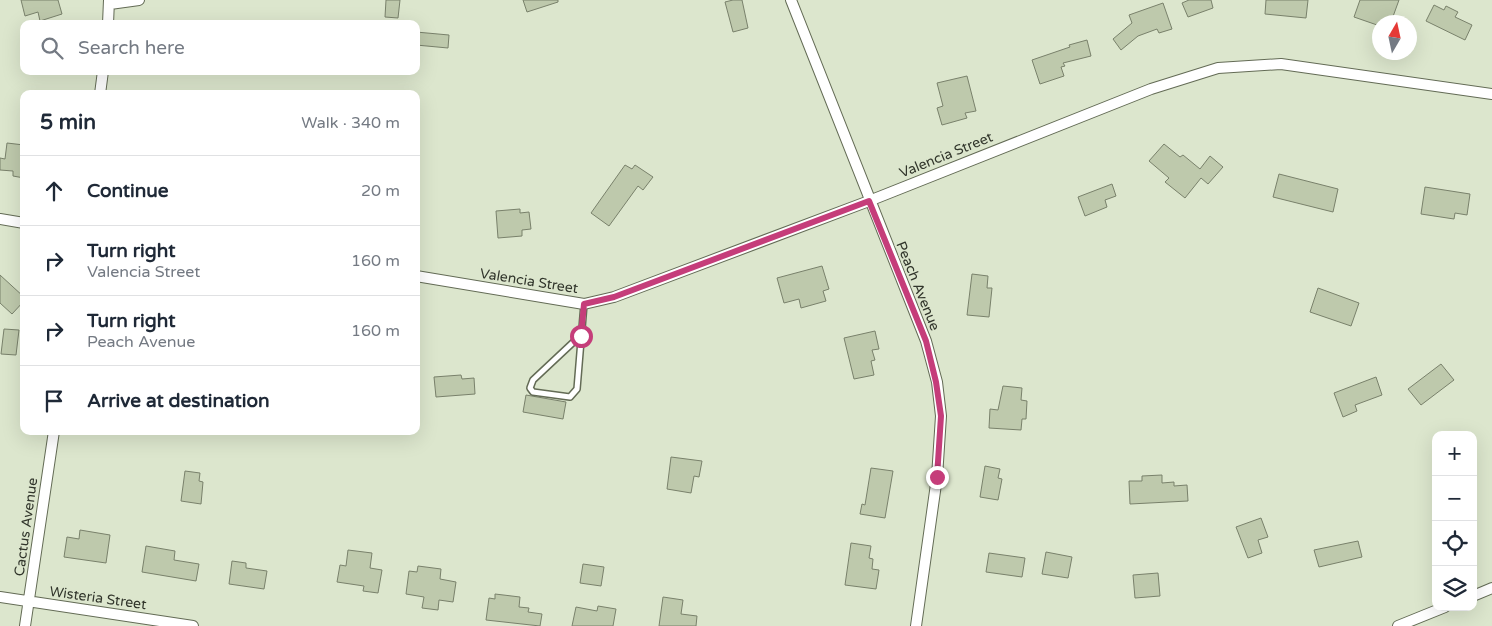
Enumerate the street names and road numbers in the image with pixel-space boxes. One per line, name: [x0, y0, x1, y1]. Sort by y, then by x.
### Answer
street label: Valencia Street: [897, 128, 996, 181]
street label: Peach Avenue: [892, 239, 944, 333]
street label: Valencia Street: [479, 265, 580, 297]
street label: Cactus Avenue: [11, 477, 41, 577]
street label: Wisteria Street: [48, 583, 148, 613]

